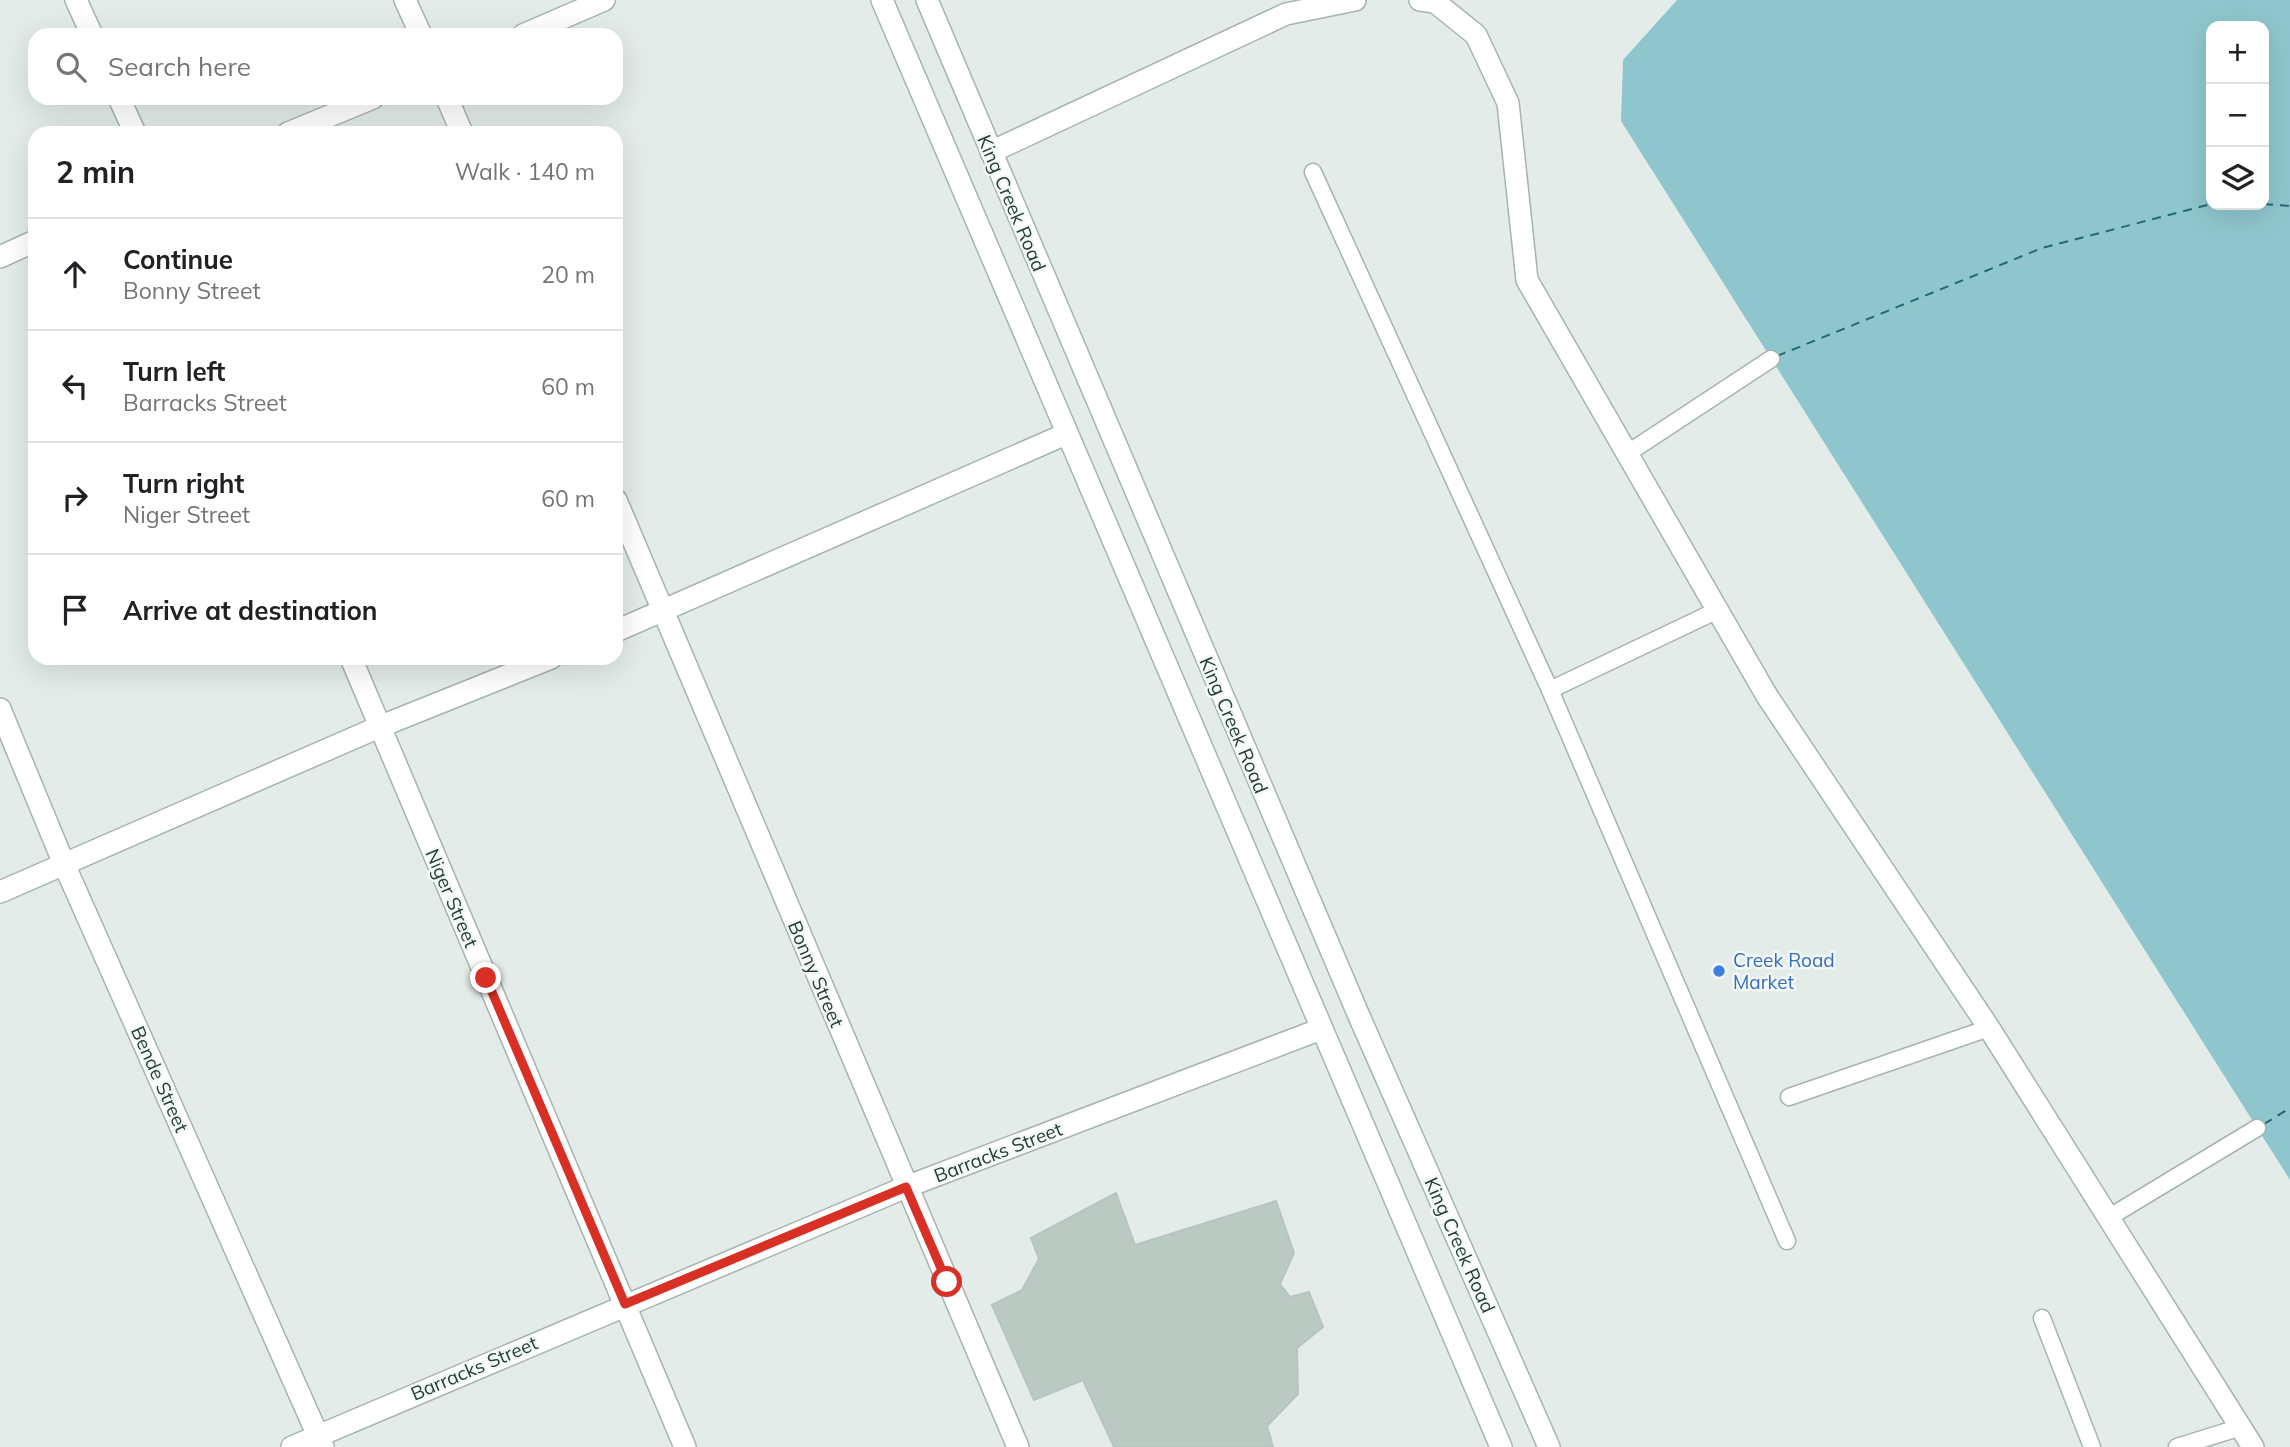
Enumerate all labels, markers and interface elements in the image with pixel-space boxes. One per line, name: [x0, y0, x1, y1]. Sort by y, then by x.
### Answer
map controls: [2206, 21, 2269, 210]
button: +: [2206, 21, 2269, 84]
search box: [28, 28, 623, 105]
icon: search: [52, 48, 90, 86]
text: Search here: [108, 50, 251, 83]
button: −: [2206, 84, 2269, 147]
street label: King Creek Road: [972, 131, 1052, 275]
button: layers: [2206, 147, 2269, 210]
text: 2 min: [56, 153, 135, 191]
text: Walk · 140 m: [455, 157, 595, 186]
text: Continue: [123, 243, 233, 276]
icon: ahead: [56, 255, 94, 293]
text: 20 m: [541, 260, 595, 289]
text: Bonny Street: [123, 276, 260, 305]
text: Turn left: [123, 355, 225, 388]
icon: left: [56, 367, 94, 405]
text: 60 m: [541, 372, 595, 401]
text: Barracks Street: [123, 388, 287, 417]
text: Turn right: [123, 467, 244, 500]
icon: right: [56, 479, 94, 517]
text: 60 m: [541, 484, 595, 513]
text: Niger Street: [123, 500, 250, 529]
icon: arrive: [56, 591, 94, 629]
text: Arrive at destination: [123, 594, 378, 627]
street label: King Creek Road: [1194, 653, 1274, 797]
street label: Niger Street: [420, 845, 484, 951]
street label: Bonny Street: [783, 917, 849, 1031]
place label: Creek Road Market: [1733, 948, 1835, 994]
route end: [470, 962, 501, 993]
marker: Creek Road Market: [1711, 963, 1727, 979]
street label: Bende Street: [126, 1022, 194, 1136]
street label: Barracks Street: [931, 1116, 1066, 1187]
street label: King Creek Road: [1419, 1173, 1501, 1317]
route start: [931, 1266, 962, 1297]
street label: Barracks Street: [407, 1330, 541, 1405]

